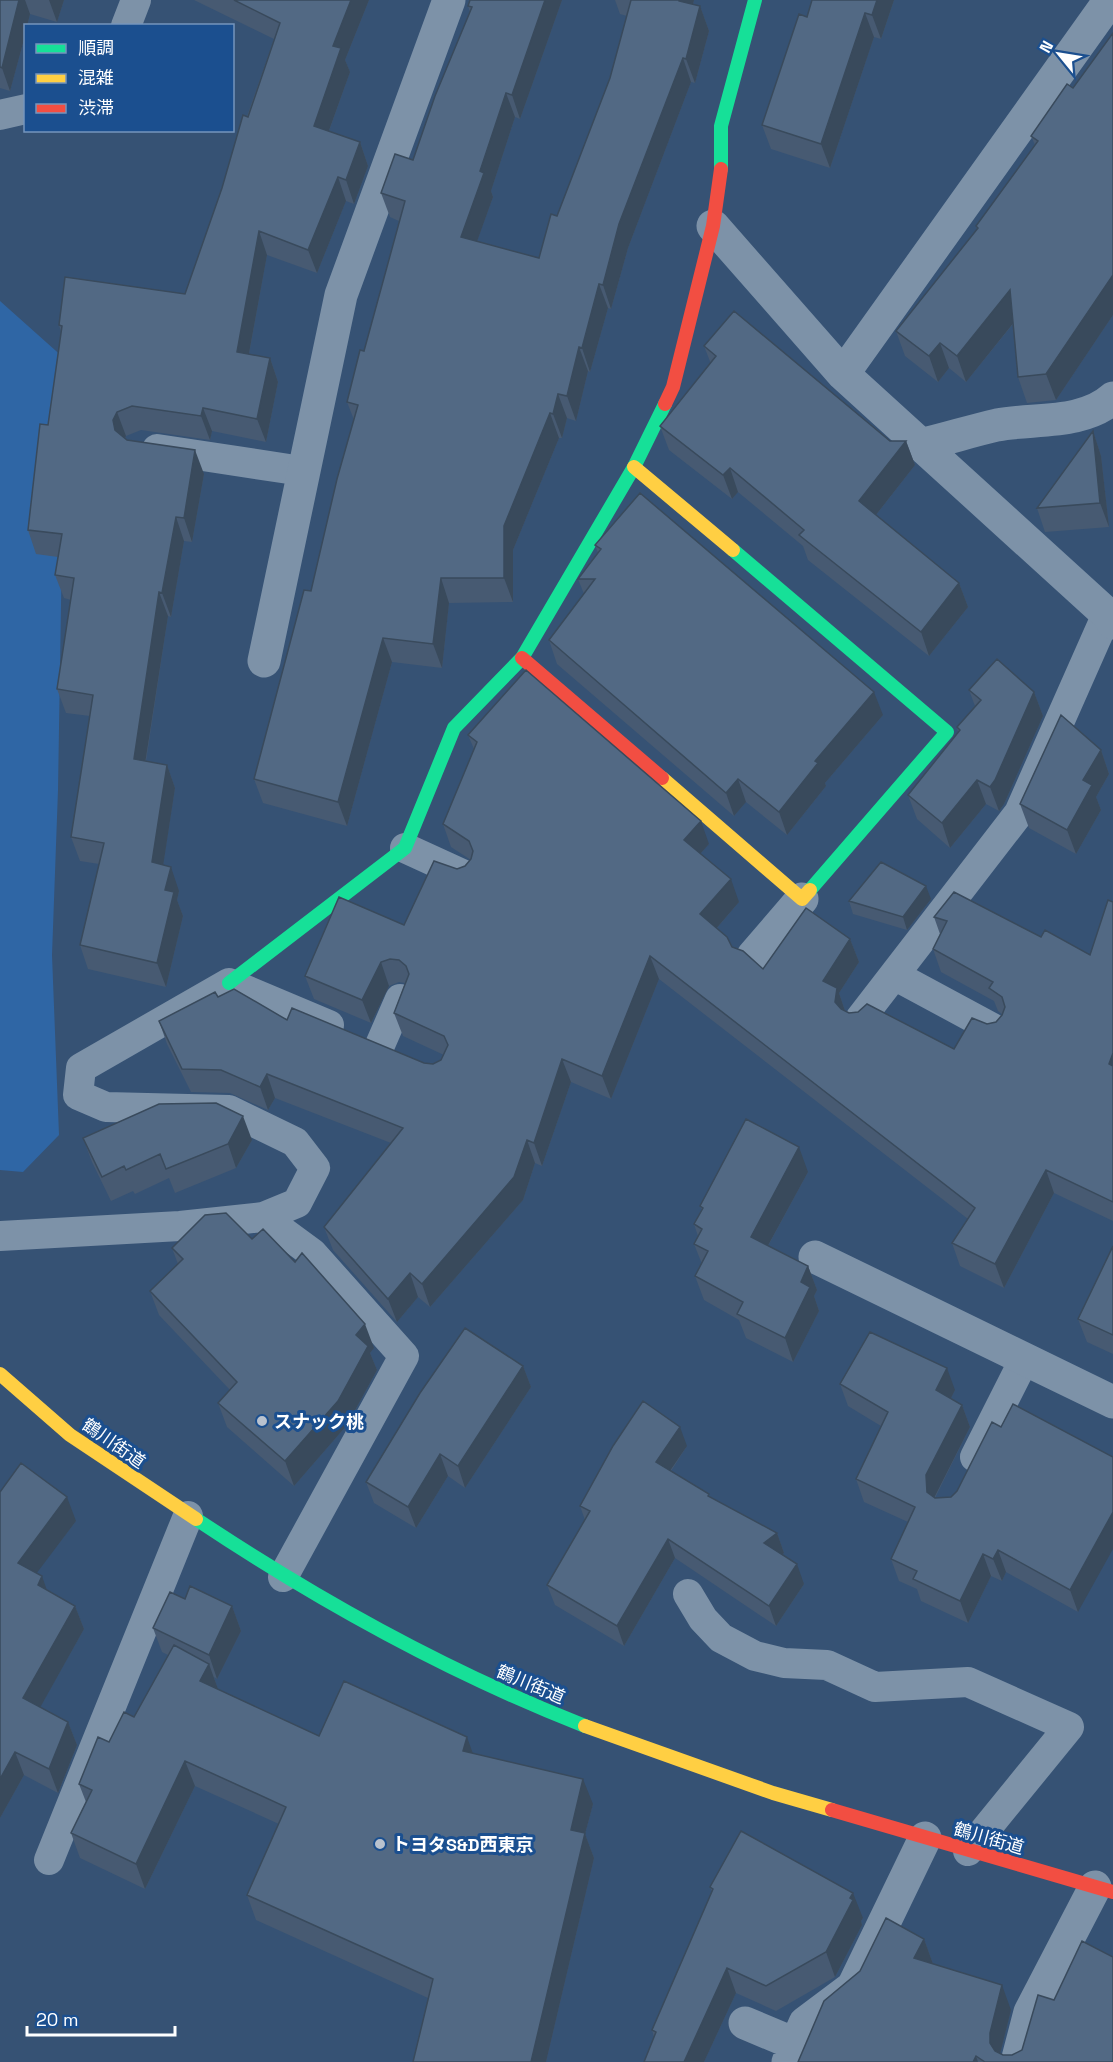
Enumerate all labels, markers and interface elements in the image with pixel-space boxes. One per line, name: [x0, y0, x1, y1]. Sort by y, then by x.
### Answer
legend: [24, 24, 234, 132]
north arrow: [1029, 24, 1089, 84]
text: 順調: [78, 36, 114, 59]
text: N: [1035, 37, 1058, 57]
text: 混雑: [78, 66, 114, 89]
text: 渋滞: [78, 96, 114, 119]
place label: スナック桃: [274, 1410, 364, 1433]
street label: 鶴川街道: [78, 1413, 150, 1473]
marker: スナック桃: [255, 1414, 269, 1428]
street label: 鶴川街道: [493, 1659, 569, 1709]
street label: 鶴川街道: [951, 1817, 1027, 1859]
place label: トヨタS&D西東京: [392, 1833, 534, 1856]
marker: トヨタS&D西東京: [373, 1837, 387, 1851]
scale bar: [27, 1999, 176, 2037]
text: 20 m: [36, 2008, 79, 2031]

